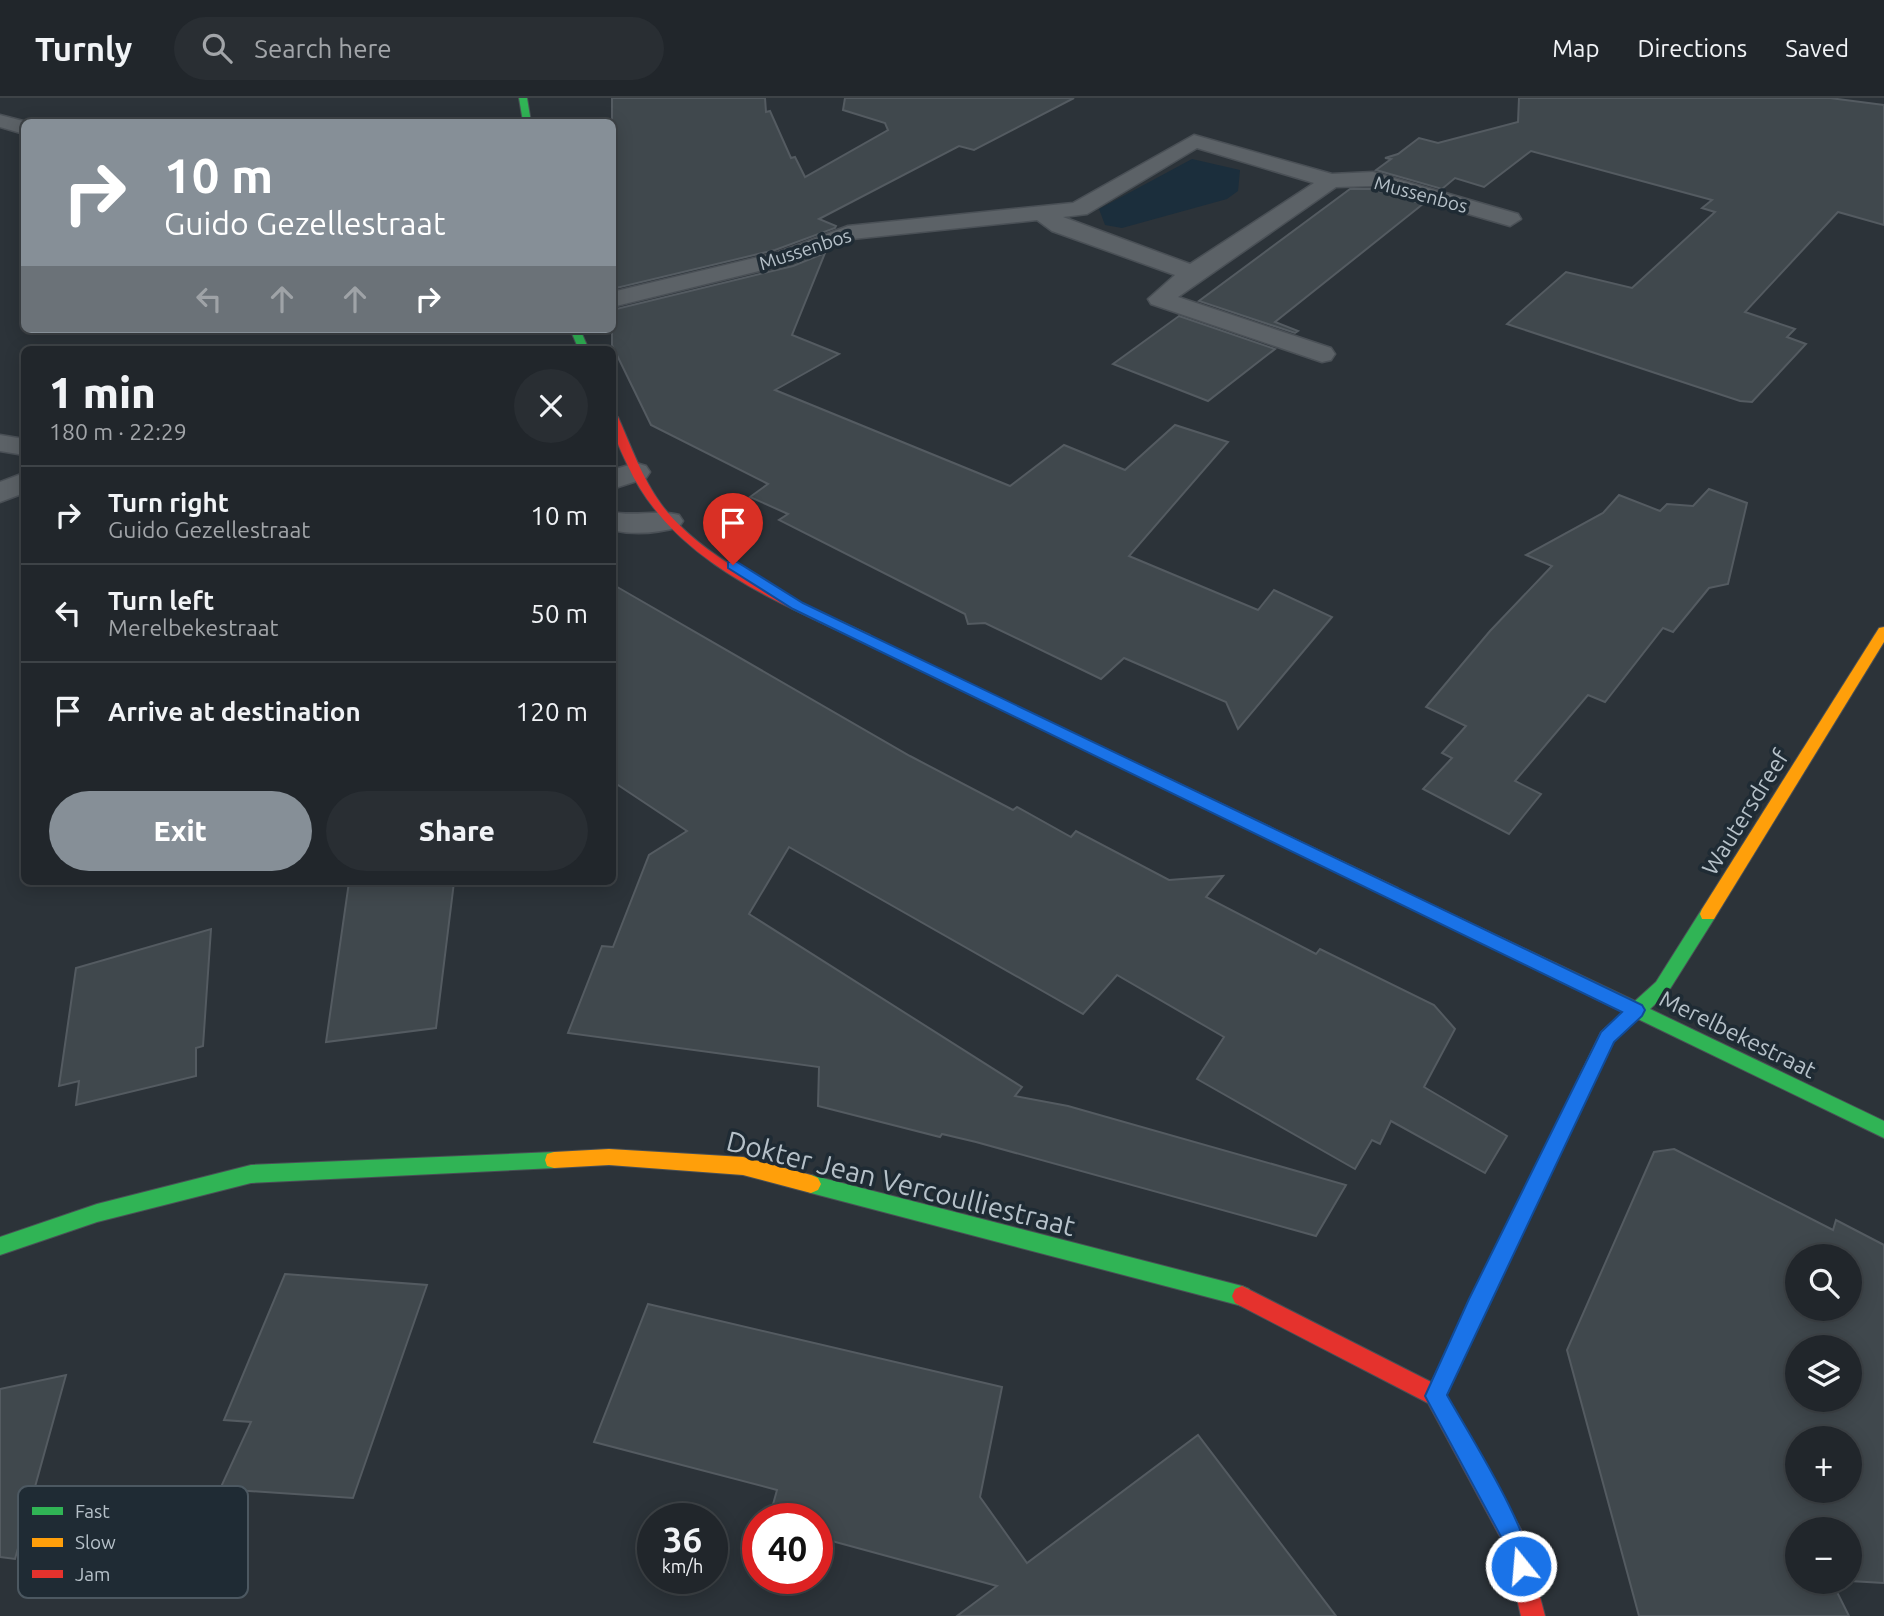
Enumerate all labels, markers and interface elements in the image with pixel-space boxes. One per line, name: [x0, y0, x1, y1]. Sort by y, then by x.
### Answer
search box: [174, 17, 664, 80]
icon: search: [198, 29, 236, 67]
text: Turnly: [35, 30, 132, 67]
text: Search here: [254, 34, 392, 63]
text: Map: [1552, 35, 1599, 62]
text: Directions: [1637, 35, 1747, 62]
text: Saved: [1785, 35, 1849, 62]
icon: right: [49, 147, 140, 238]
text: 10 m: [164, 147, 273, 202]
street label: Mussenbos: [1372, 171, 1470, 217]
text: Guido Gezellestraat: [164, 205, 445, 241]
street label: Mussenbos: [756, 224, 854, 274]
icon: left: [190, 280, 228, 318]
icon: ahead: [263, 280, 301, 318]
icon: ahead: [336, 280, 374, 318]
icon: right: [409, 280, 447, 318]
text: 1 min: [49, 369, 156, 416]
button: close: [514, 369, 588, 443]
text: 180 m · 22:29: [49, 419, 187, 444]
text: Turn right: [108, 488, 229, 517]
pin: [703, 493, 763, 565]
icon: right: [49, 496, 87, 534]
text: 10 m: [530, 501, 588, 530]
icon: arrive: [714, 504, 752, 542]
text: Guido Gezellestraat: [108, 517, 310, 542]
text: Turn left: [108, 586, 214, 615]
icon: left: [49, 594, 87, 632]
text: 50 m: [530, 599, 588, 628]
text: Merelbekestraat: [108, 615, 279, 640]
icon: arrive: [49, 692, 87, 730]
text: Arrive at destination: [108, 697, 361, 726]
text: 120 m: [516, 697, 588, 726]
street label: Wautersdreef: [1697, 745, 1793, 879]
button: Exit: [49, 791, 312, 871]
button: Share: [326, 791, 588, 871]
street label: Merelbekestraat: [1656, 985, 1820, 1083]
street label: Dokter Jean Vercoulliestraat: [723, 1125, 1079, 1241]
map controls: [1785, 1244, 1862, 1594]
button: search: [1785, 1244, 1862, 1321]
button: layers: [1785, 1335, 1862, 1412]
button: +: [1785, 1426, 1862, 1503]
legend: [18, 1486, 248, 1598]
text: Fast: [75, 1500, 110, 1522]
speed limit sign: 40: [742, 1503, 833, 1594]
button: −: [1785, 1517, 1862, 1594]
text: 36: [663, 1519, 702, 1559]
position arrow: [1484, 1529, 1558, 1603]
text: Slow: [75, 1531, 116, 1553]
text: km/h: [662, 1556, 703, 1576]
text: Jam: [75, 1563, 111, 1585]

